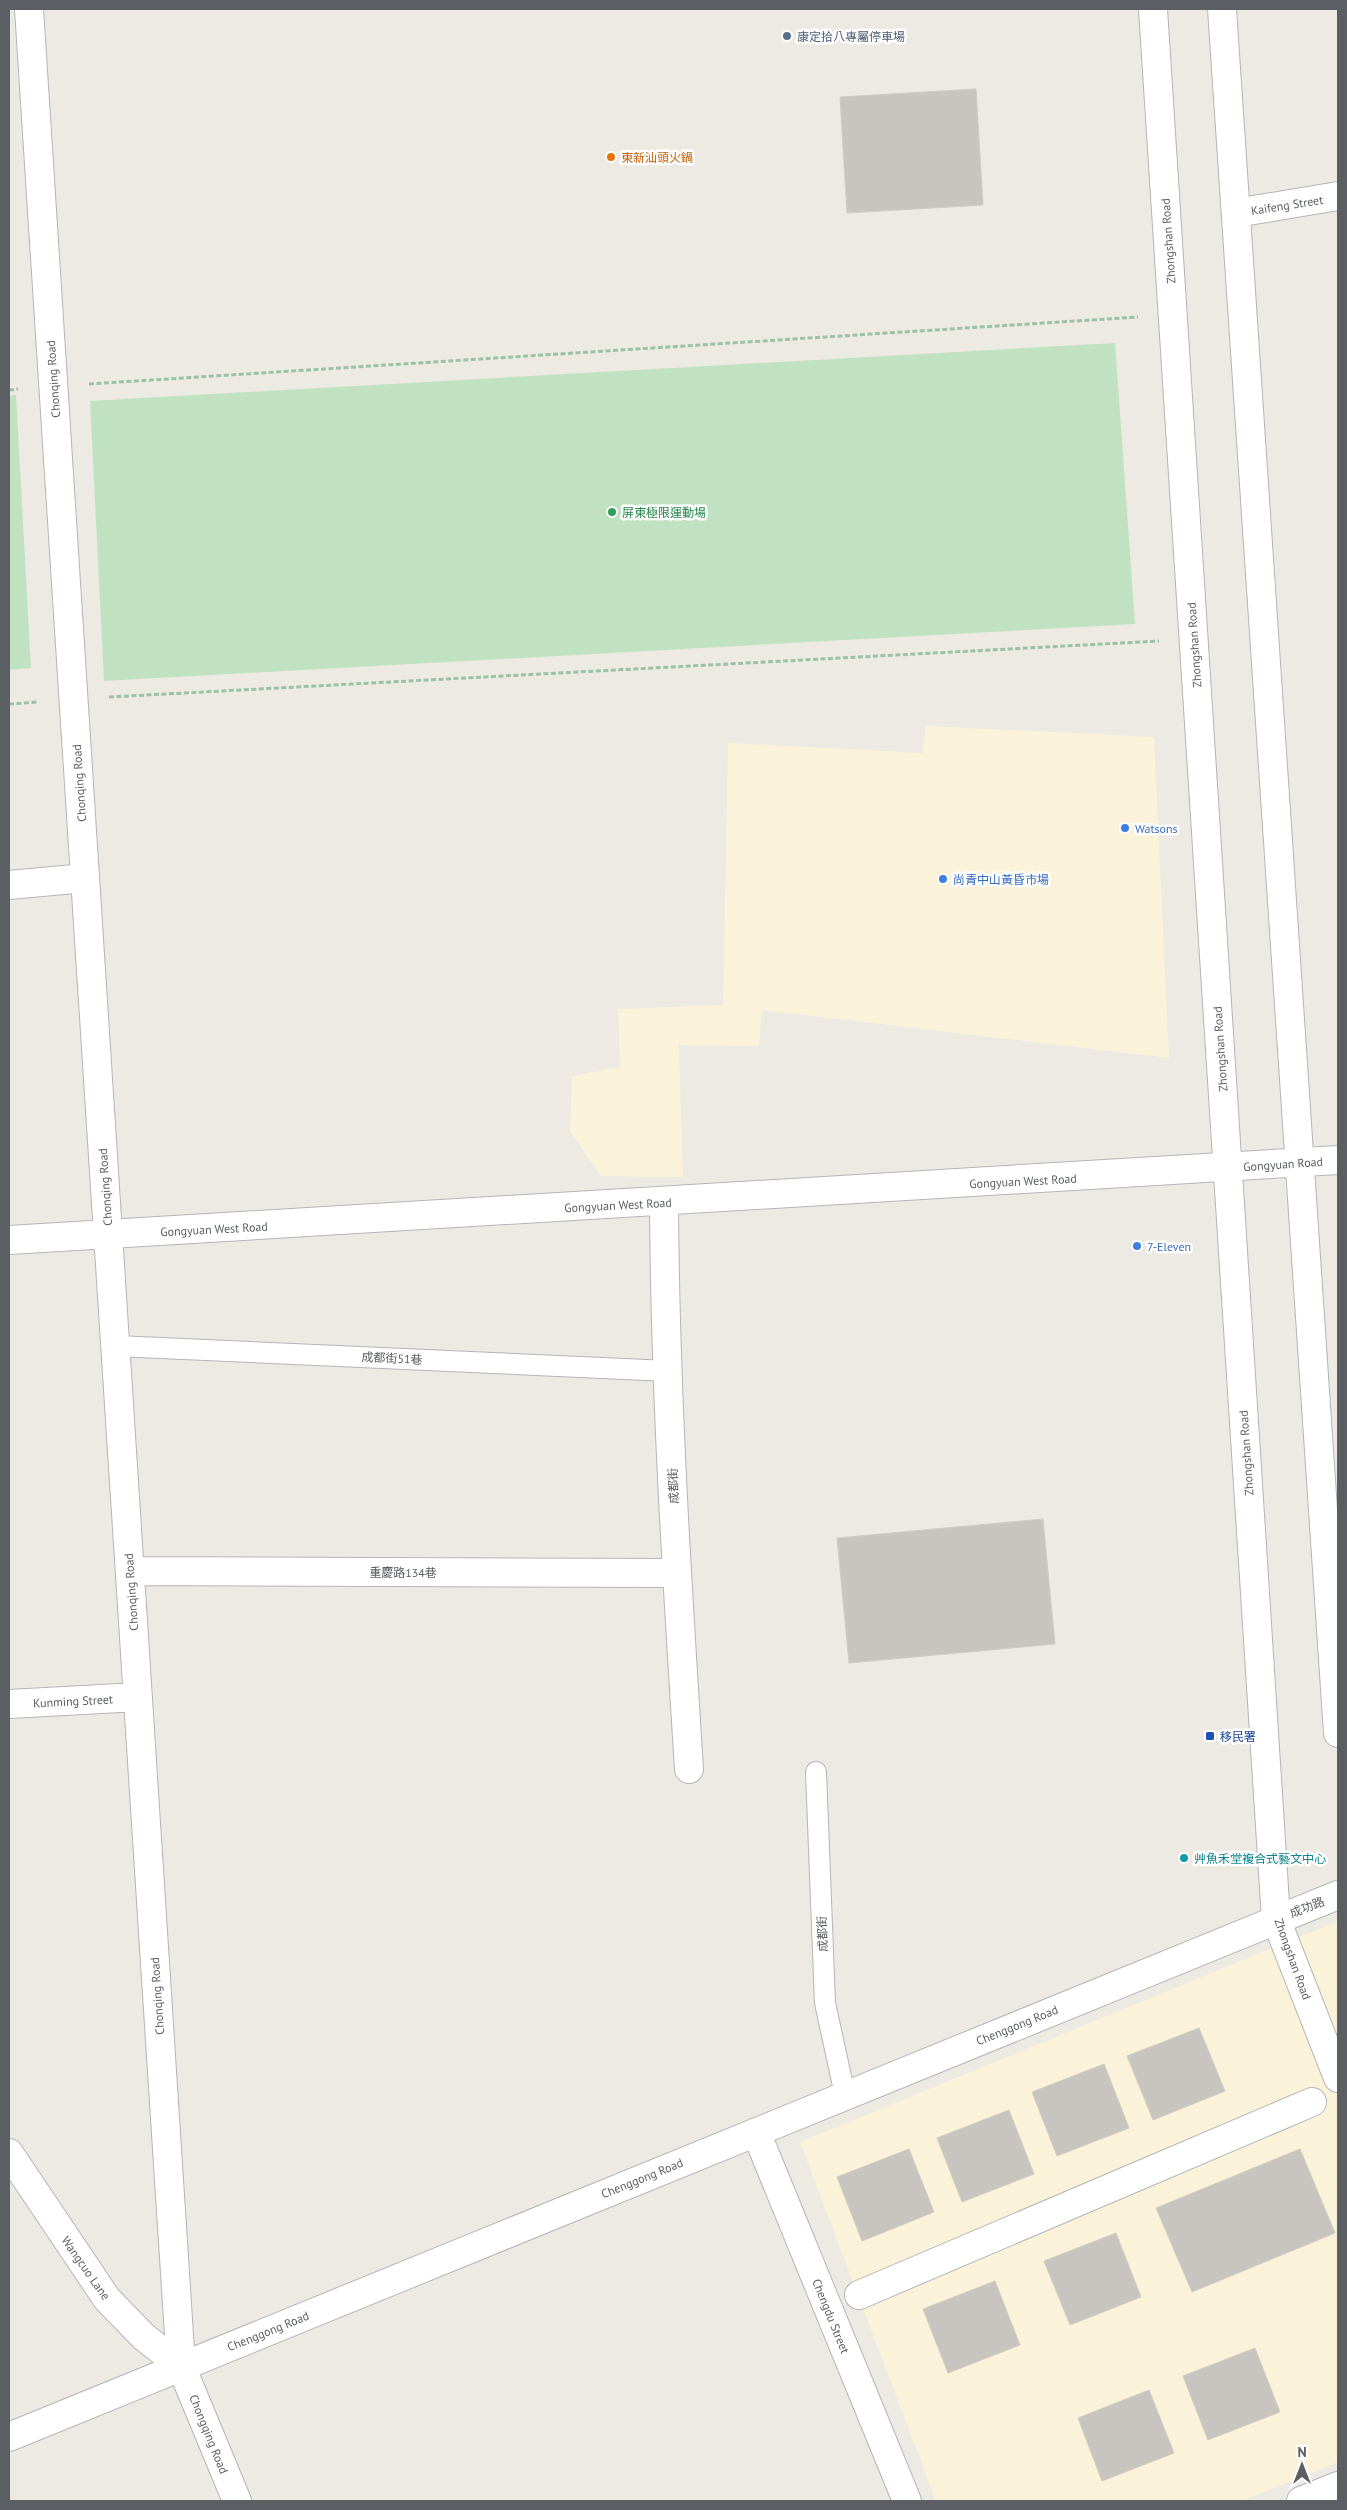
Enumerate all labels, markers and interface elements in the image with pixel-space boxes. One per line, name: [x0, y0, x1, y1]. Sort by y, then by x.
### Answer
place label: 康定拾八專屬停車場: [797, 29, 905, 44]
marker: 康定拾八專屬停車場: [781, 30, 793, 42]
place label: 東新汕頭火鍋: [621, 150, 693, 165]
marker: 東新汕頭火鍋: [605, 151, 617, 163]
street label: Kaifeng Street: [1250, 192, 1324, 218]
street label: Zhongshan Road: [1158, 198, 1178, 284]
street label: Chonqing Road: [43, 340, 63, 418]
place label: 屏東極限運動場: [622, 505, 706, 520]
marker: 屏東極限運動場: [606, 506, 618, 518]
street label: Zhongshan Road: [1184, 602, 1204, 688]
street label: Chonqing Road: [69, 744, 89, 822]
place label: Watsons: [1135, 821, 1178, 836]
marker: Watsons: [1119, 822, 1131, 834]
place label: 尚青中山黃昏市場: [953, 872, 1049, 887]
marker: 尚青中山黃昏市場: [937, 873, 949, 885]
street label: Zhongshan Road: [1210, 1006, 1230, 1092]
street label: Chonqing Road: [95, 1148, 115, 1226]
street label: Gongyuan Road: [1243, 1154, 1323, 1174]
street label: Gongyuan West Road: [969, 1171, 1077, 1191]
street label: Gongyuan West Road: [564, 1195, 672, 1215]
street label: Gongyuan West Road: [160, 1219, 268, 1239]
place label: 7-Eleven: [1147, 1239, 1191, 1254]
marker: 7-Eleven: [1131, 1240, 1143, 1252]
street label: 成都街51巷: [361, 1349, 423, 1367]
street label: Zhongshan Road: [1236, 1410, 1256, 1496]
street label: 成都街: [665, 1468, 681, 1504]
street label: Chonqing Road: [121, 1553, 141, 1631]
street label: 重慶路134巷: [369, 1565, 437, 1580]
street label: Kunming Street: [33, 1691, 113, 1711]
place label: 移民署: [1220, 1729, 1256, 1744]
marker: 移民署: [1204, 1730, 1216, 1742]
place label: 艸魚禾堂複合式藝文中心: [1194, 1851, 1326, 1866]
marker: 艸魚禾堂複合式藝文中心: [1178, 1852, 1190, 1864]
street label: 成功路: [1288, 1894, 1326, 1920]
street label: 成都街: [814, 1916, 830, 1952]
street label: Zhongshan Road: [1271, 1916, 1315, 2002]
street label: Chonqing Road: [147, 1957, 167, 2035]
street label: Chenggong Road: [974, 2002, 1060, 2048]
street label: Chenggong Road: [599, 2155, 685, 2201]
street label: Wangcuo Lane: [58, 2233, 114, 2303]
street label: Chengdu Street: [809, 2276, 853, 2356]
street label: Chenggong Road: [225, 2308, 311, 2354]
street label: Chongqing Road: [186, 2392, 232, 2476]
north arrow: [1277, 2440, 1327, 2490]
text: N: [1297, 2443, 1307, 2461]

